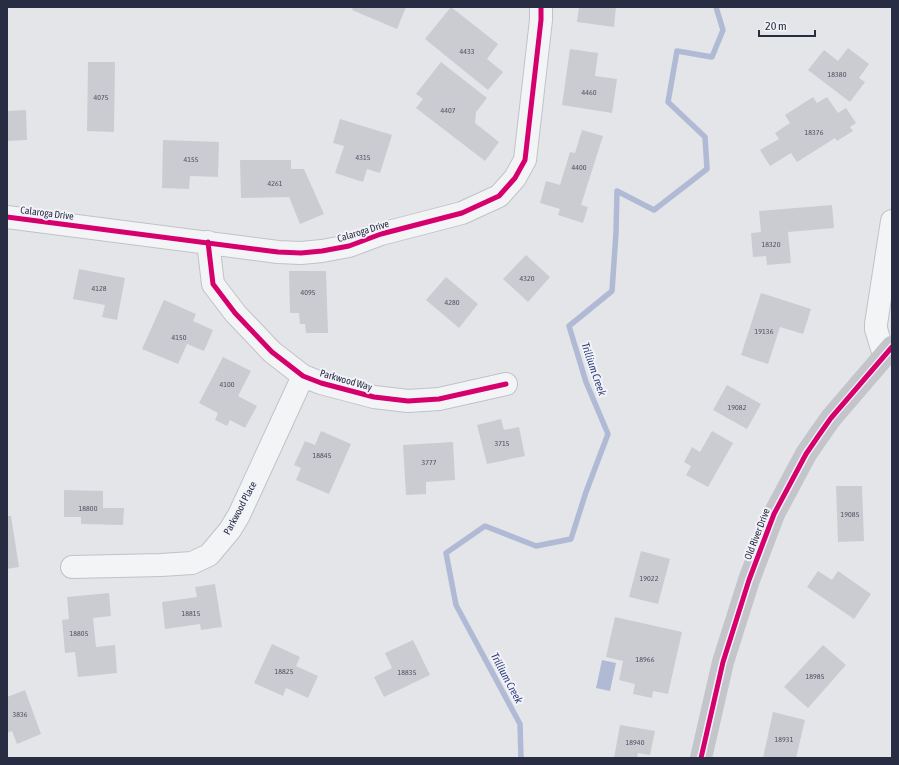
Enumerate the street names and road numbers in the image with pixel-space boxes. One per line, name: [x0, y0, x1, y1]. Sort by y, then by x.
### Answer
street label: Calaroga Drive: [20, 204, 75, 222]
street label: Calaroga Drive: [336, 218, 391, 244]
street label: Parkwood Way: [319, 367, 373, 393]
street label: Parkwood Place: [221, 479, 259, 536]
street label: Old River Drive: [742, 506, 772, 561]

